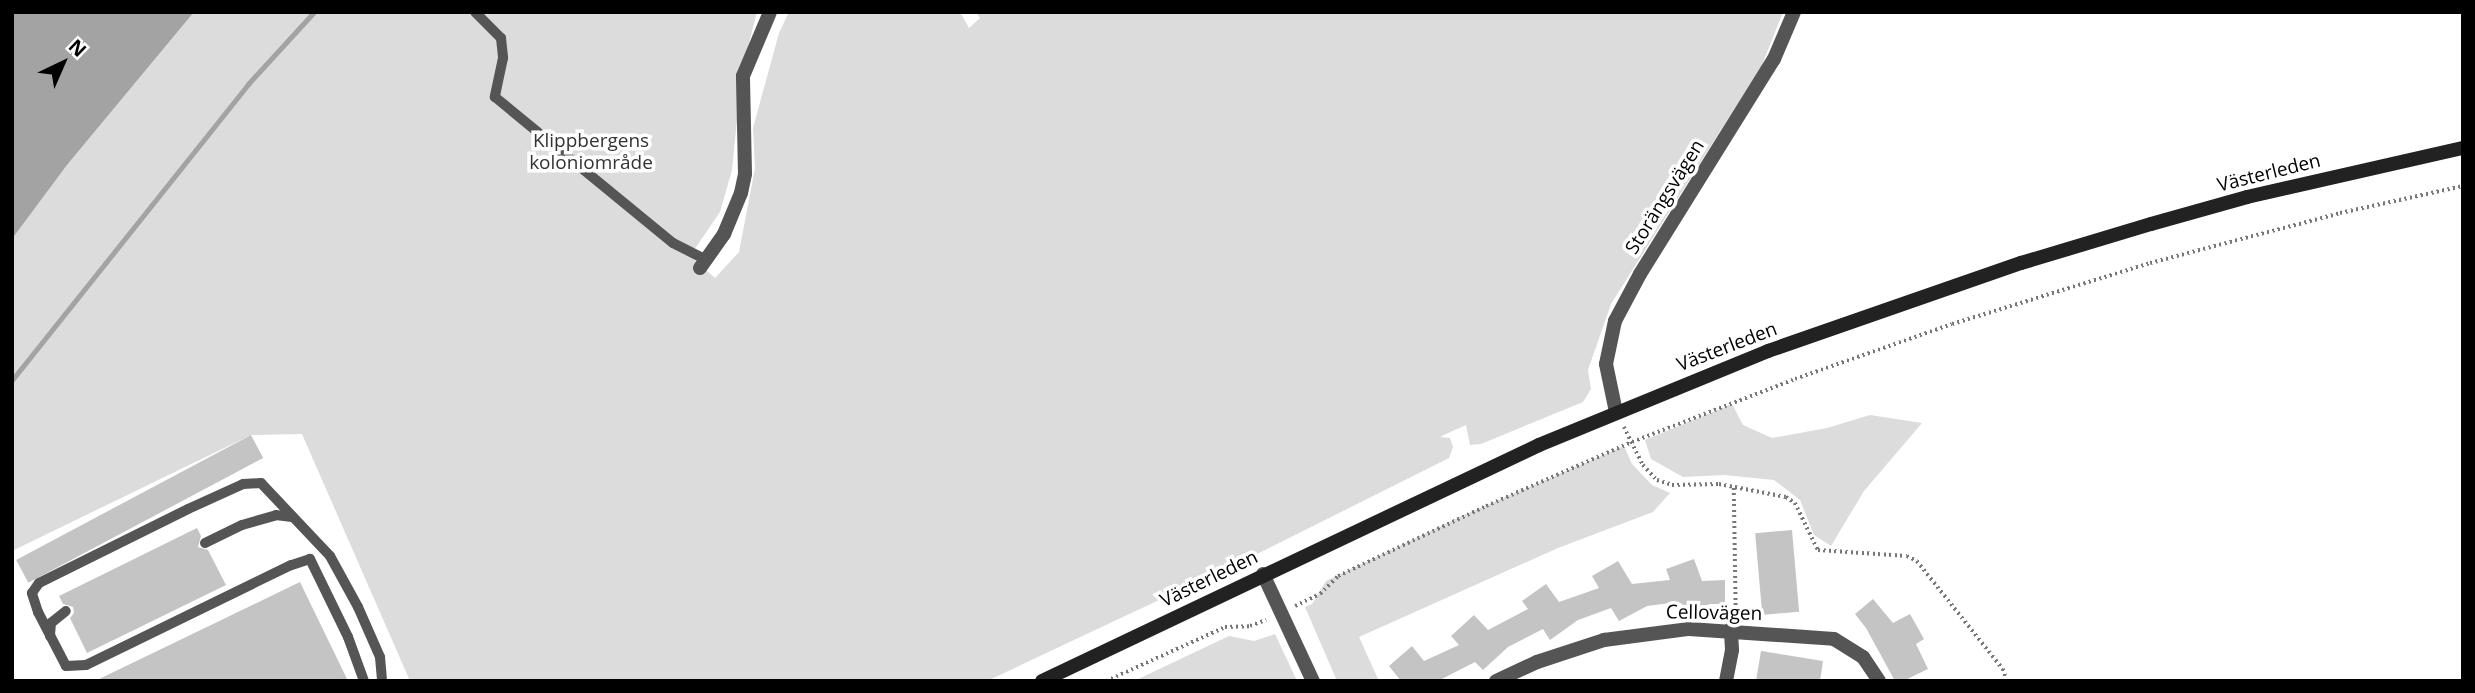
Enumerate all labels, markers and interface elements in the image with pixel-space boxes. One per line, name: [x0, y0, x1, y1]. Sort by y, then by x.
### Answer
north arrow: [28, 28, 98, 98]
text: N: [63, 33, 92, 63]
park label: Klippbergens koloniområde: [529, 130, 653, 174]
street label: Storängsvägen: [1621, 136, 1709, 258]
street label: Västerleden: [2215, 149, 2323, 197]
street label: Västerleden: [1674, 317, 1780, 377]
street label: Västerleden: [1157, 546, 1261, 612]
street label: Cellovägen: [1666, 601, 1762, 625]

